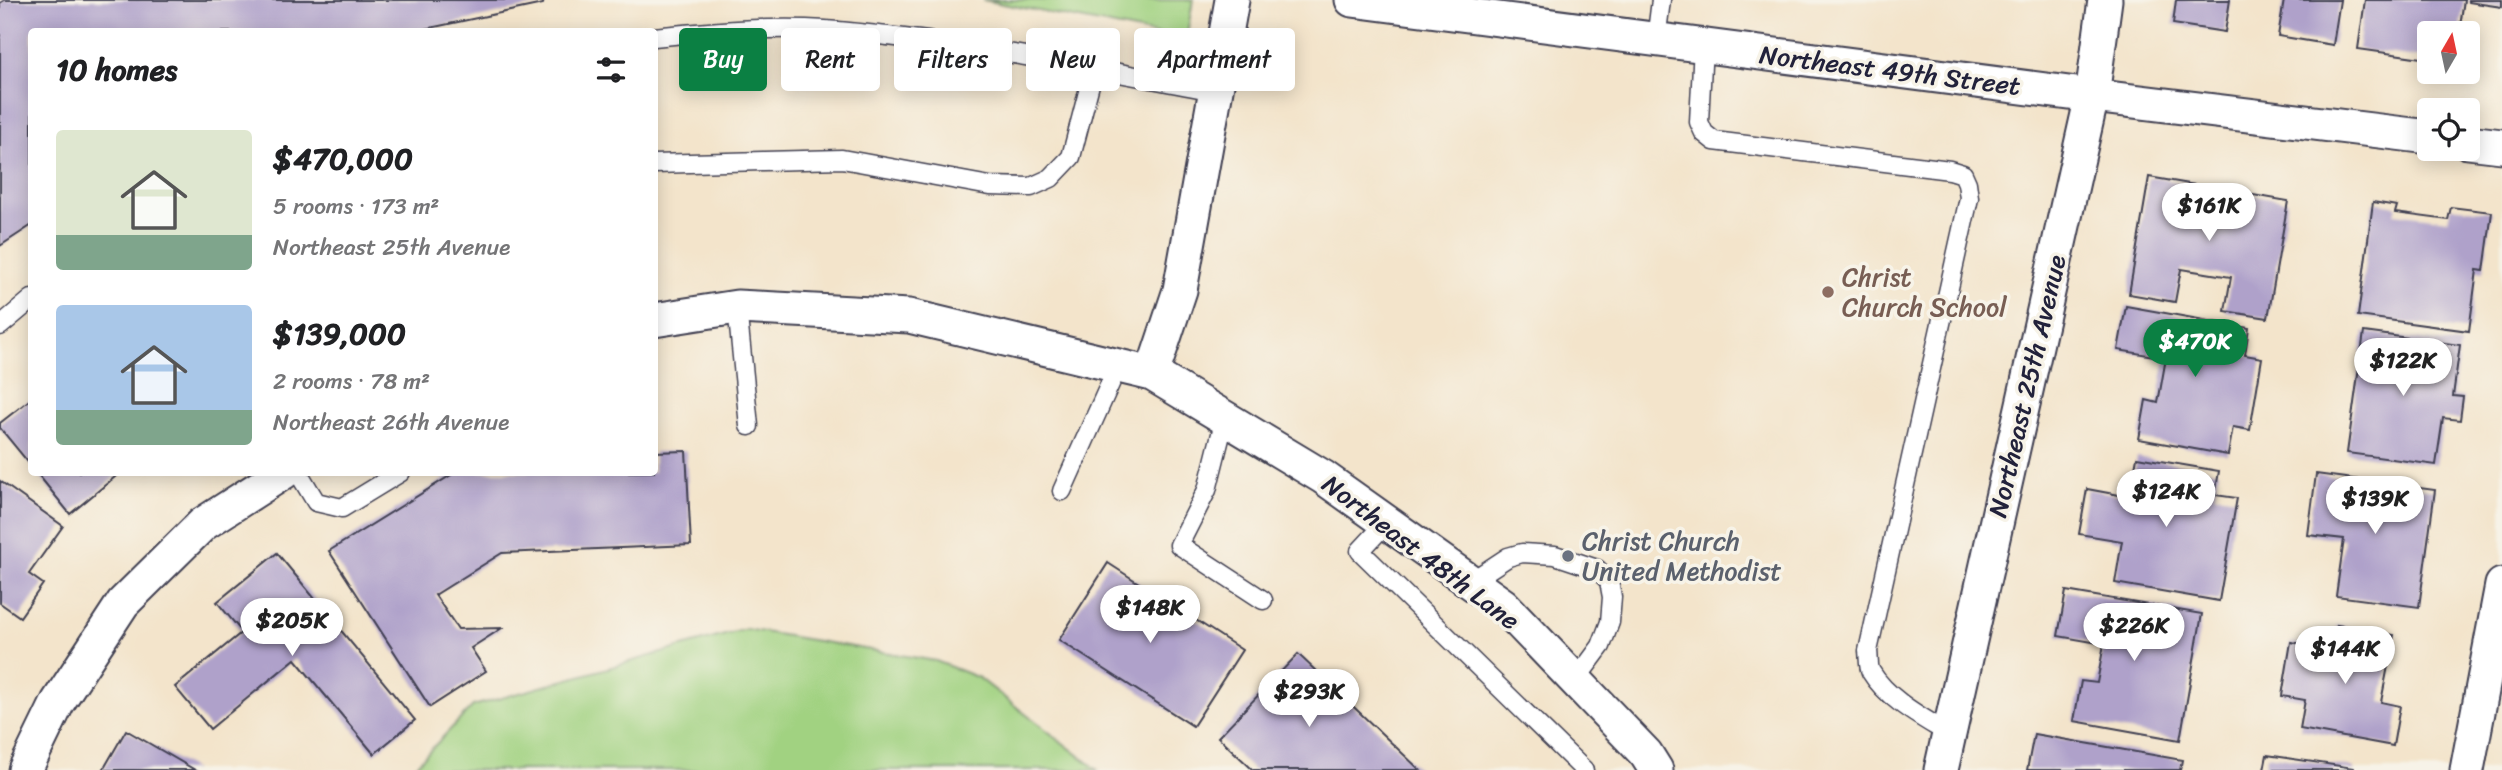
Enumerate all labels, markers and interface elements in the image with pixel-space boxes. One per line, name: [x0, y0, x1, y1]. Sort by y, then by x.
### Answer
north arrow: [2417, 21, 2480, 84]
map controls: [2417, 21, 2480, 161]
chip: Buy: [679, 28, 767, 91]
chip: Rent: [781, 28, 880, 91]
chip: Filters: [894, 28, 1012, 91]
chip: New: [1026, 28, 1120, 91]
chip: Apartment: [1134, 28, 1295, 91]
street label: Northeast 49th Street: [1757, 31, 2023, 109]
text: 10 homes: [56, 43, 177, 97]
icon: filters: [592, 51, 630, 89]
button: locate: [2417, 98, 2480, 161]
text: $470,000: [273, 132, 413, 186]
icon: home: [112, 158, 196, 242]
pin: $161K: [2160, 184, 2258, 243]
text: $161K: [2178, 185, 2240, 226]
text: 5 rooms · 173 m²: [273, 186, 439, 227]
text: Northeast 25th Avenue: [273, 227, 510, 268]
street label: Northeast 25th Avenue: [1974, 250, 2080, 522]
place label: Christ Church School: [1842, 254, 2007, 330]
marker: Christ Church School: [1820, 284, 1836, 300]
text: $139,000: [273, 307, 406, 361]
pin: $470K: [2146, 320, 2244, 379]
text: $470K: [2159, 321, 2231, 362]
icon: home: [112, 333, 196, 417]
pin: $122K: [2354, 338, 2452, 398]
text: $122K: [2370, 340, 2436, 381]
text: 2 rooms · 78 m²: [273, 361, 430, 402]
text: Northeast 26th Avenue: [273, 402, 509, 443]
street label: Northeast 48th Lane: [1312, 462, 1530, 642]
pin: $124K: [2117, 470, 2215, 529]
text: $124K: [2133, 471, 2199, 512]
pin: $139K: [2326, 476, 2424, 536]
text: $139K: [2342, 478, 2408, 519]
place label: Christ Church United Methodist: [1582, 518, 1782, 594]
marker: Christ Church United Methodist: [1560, 548, 1576, 564]
pin: $148K: [1101, 586, 1199, 645]
text: $148K: [1116, 587, 1184, 628]
pin: $205K: [243, 598, 341, 658]
text: $205K: [256, 600, 328, 641]
pin: $226K: [2085, 604, 2183, 663]
text: $226K: [2099, 605, 2169, 646]
pin: $144K: [2296, 626, 2394, 686]
text: $144K: [2311, 628, 2379, 669]
pin: $293K: [1260, 670, 1358, 729]
text: $293K: [1274, 671, 1344, 712]

